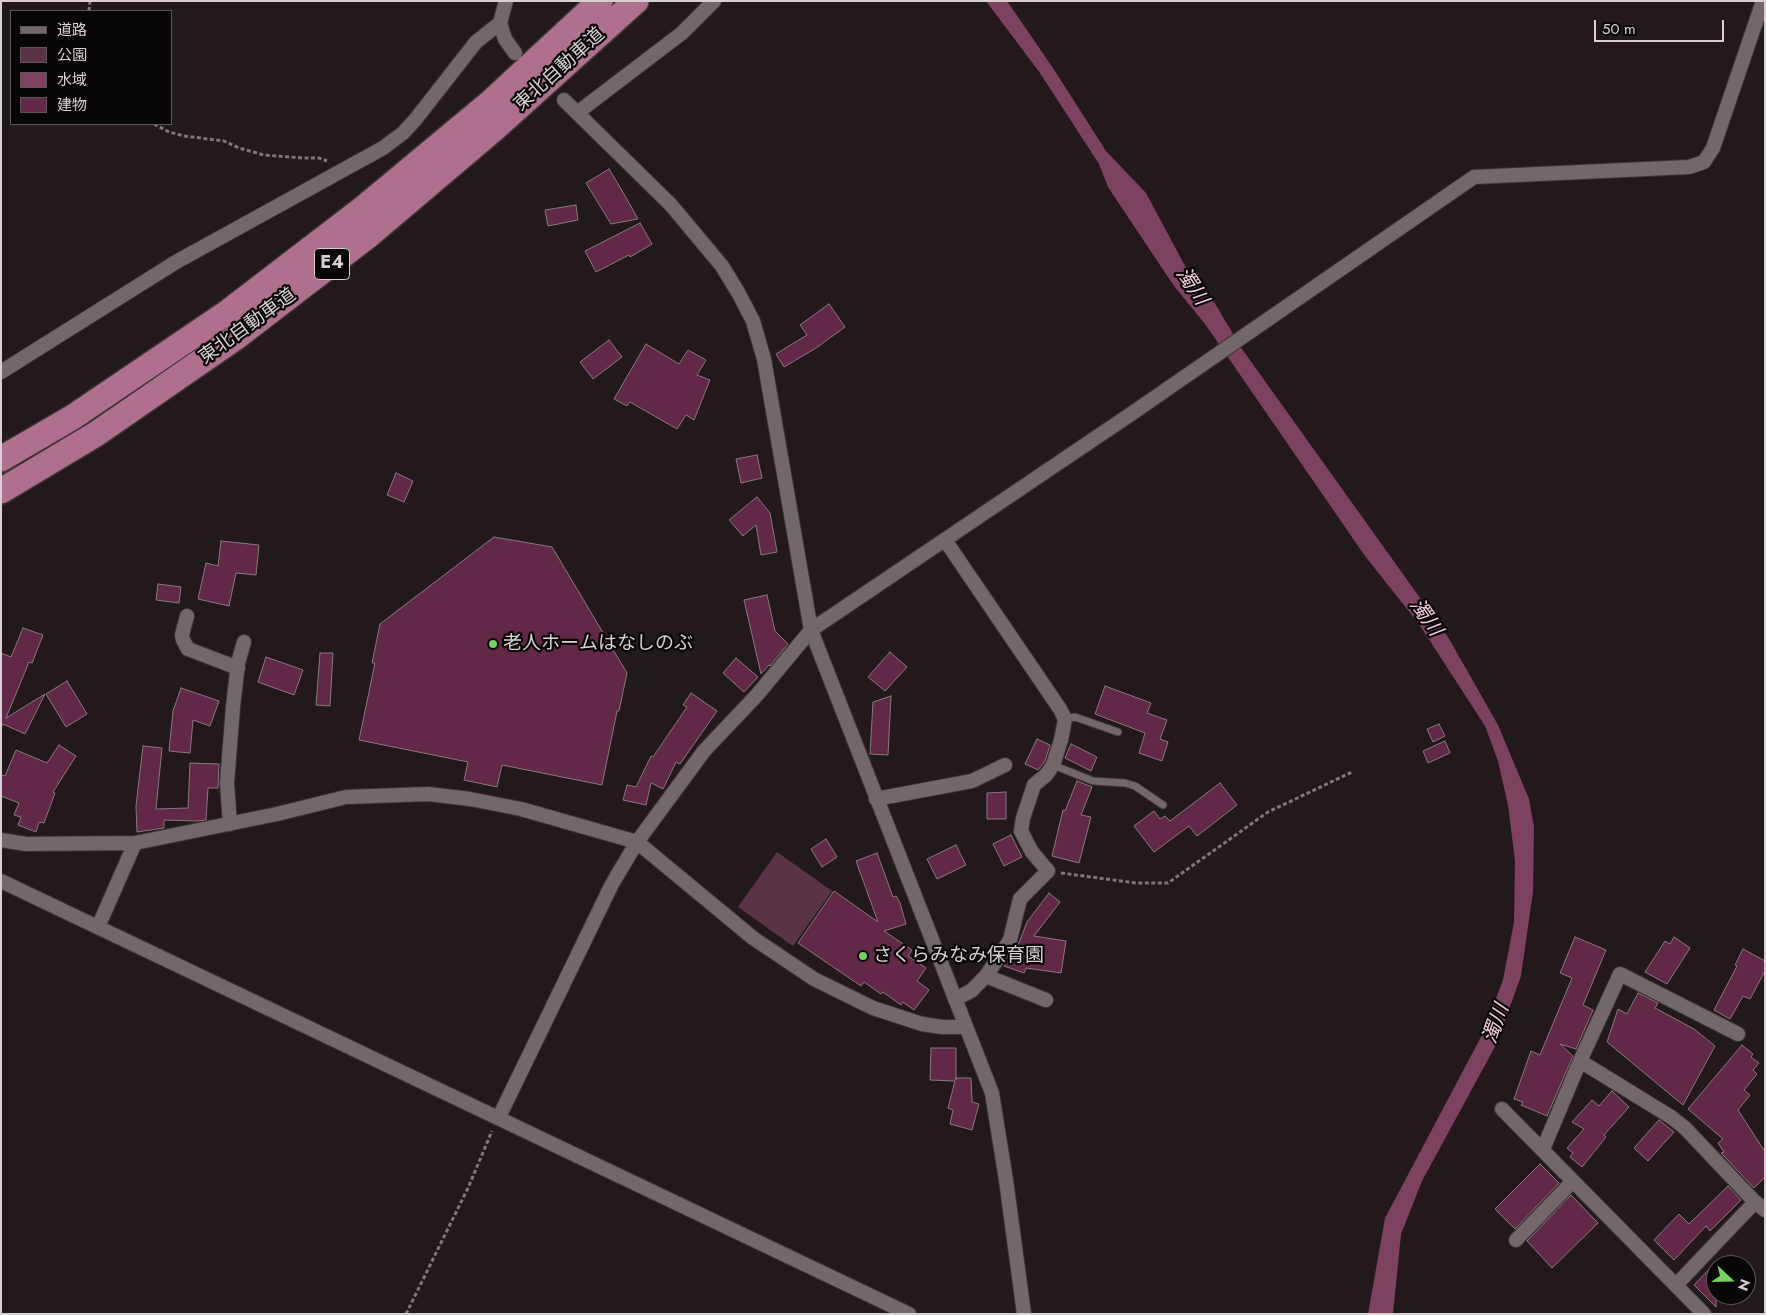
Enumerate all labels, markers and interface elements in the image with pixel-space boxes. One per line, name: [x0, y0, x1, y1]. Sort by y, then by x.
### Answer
legend: [10, 10, 172, 125]
scale bar: [1596, 10, 1726, 42]
text: 50 m: [1602, 18, 1636, 40]
text: 道路: [57, 19, 87, 41]
street label: 東北自動車道: [510, 23, 610, 117]
text: 公園: [57, 44, 87, 66]
text: 水域: [57, 69, 87, 91]
text: 建物: [57, 94, 87, 116]
road number: E4: [314, 248, 350, 280]
water label: 濁川: [1170, 264, 1212, 310]
street label: 東北自動車道: [195, 284, 301, 370]
water label: 濁川: [1404, 595, 1446, 641]
place label: 老人ホームはなしのぶ: [503, 633, 693, 655]
marker: 老人ホームはなしのぶ: [487, 638, 499, 650]
place label: さくらみなみ保育園: [873, 945, 1044, 967]
marker: さくらみなみ保育園: [857, 950, 869, 962]
water label: 濁川: [1479, 1001, 1515, 1047]
north arrow: [1706, 1255, 1756, 1305]
text: N: [1733, 1276, 1755, 1294]

